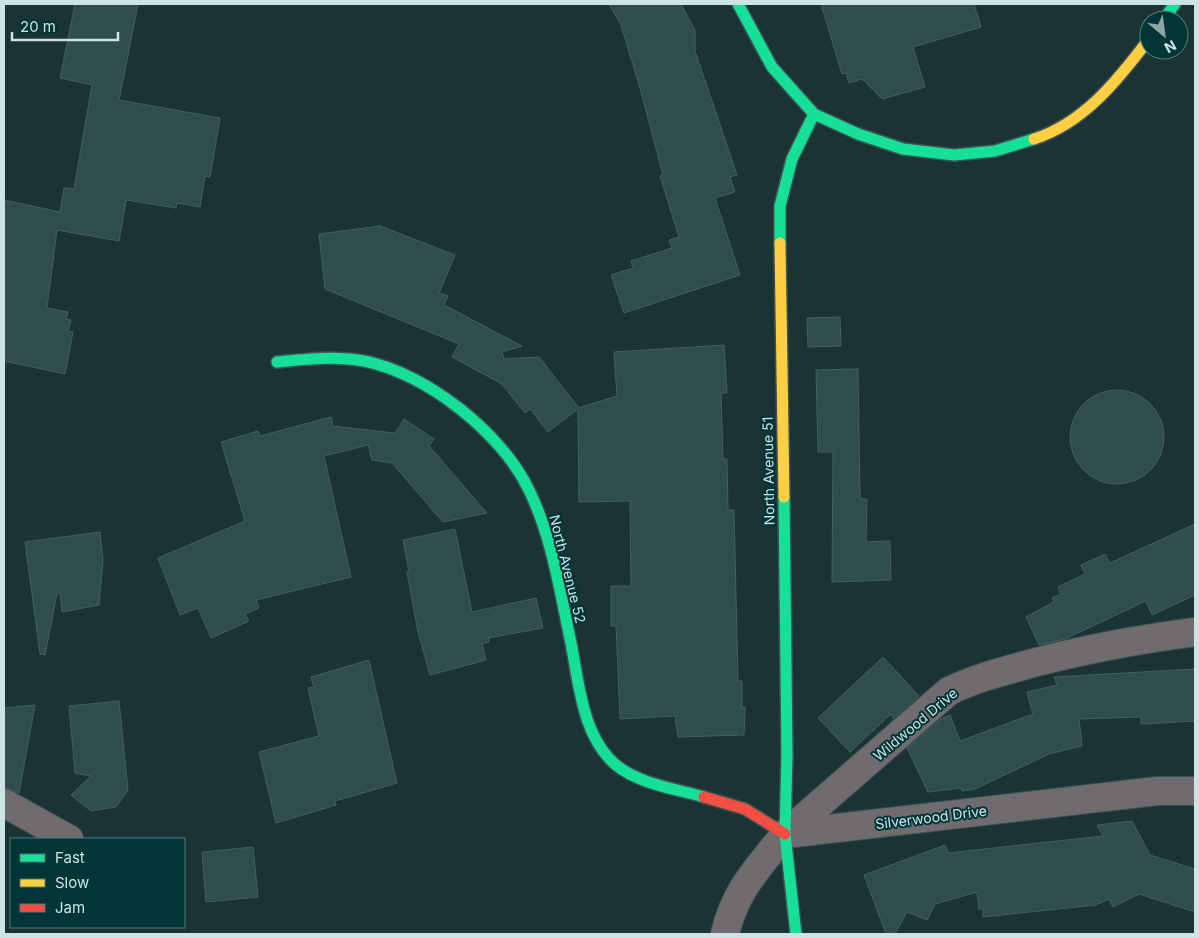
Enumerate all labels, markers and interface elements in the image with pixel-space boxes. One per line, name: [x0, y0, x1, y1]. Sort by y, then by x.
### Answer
scale bar: [12, 10, 119, 42]
north arrow: [1139, 10, 1189, 60]
text: 20 m: [20, 17, 56, 36]
text: N: [1162, 37, 1179, 57]
street label: North Avenue 51: [759, 417, 777, 525]
street label: North Avenue 52: [546, 513, 590, 625]
street label: Wildwood Drive: [870, 684, 960, 764]
street label: Silverwood Drive: [874, 802, 988, 832]
legend: [10, 838, 185, 928]
text: Fast: [55, 848, 85, 867]
text: Slow: [55, 873, 89, 892]
text: Jam: [55, 898, 85, 917]

